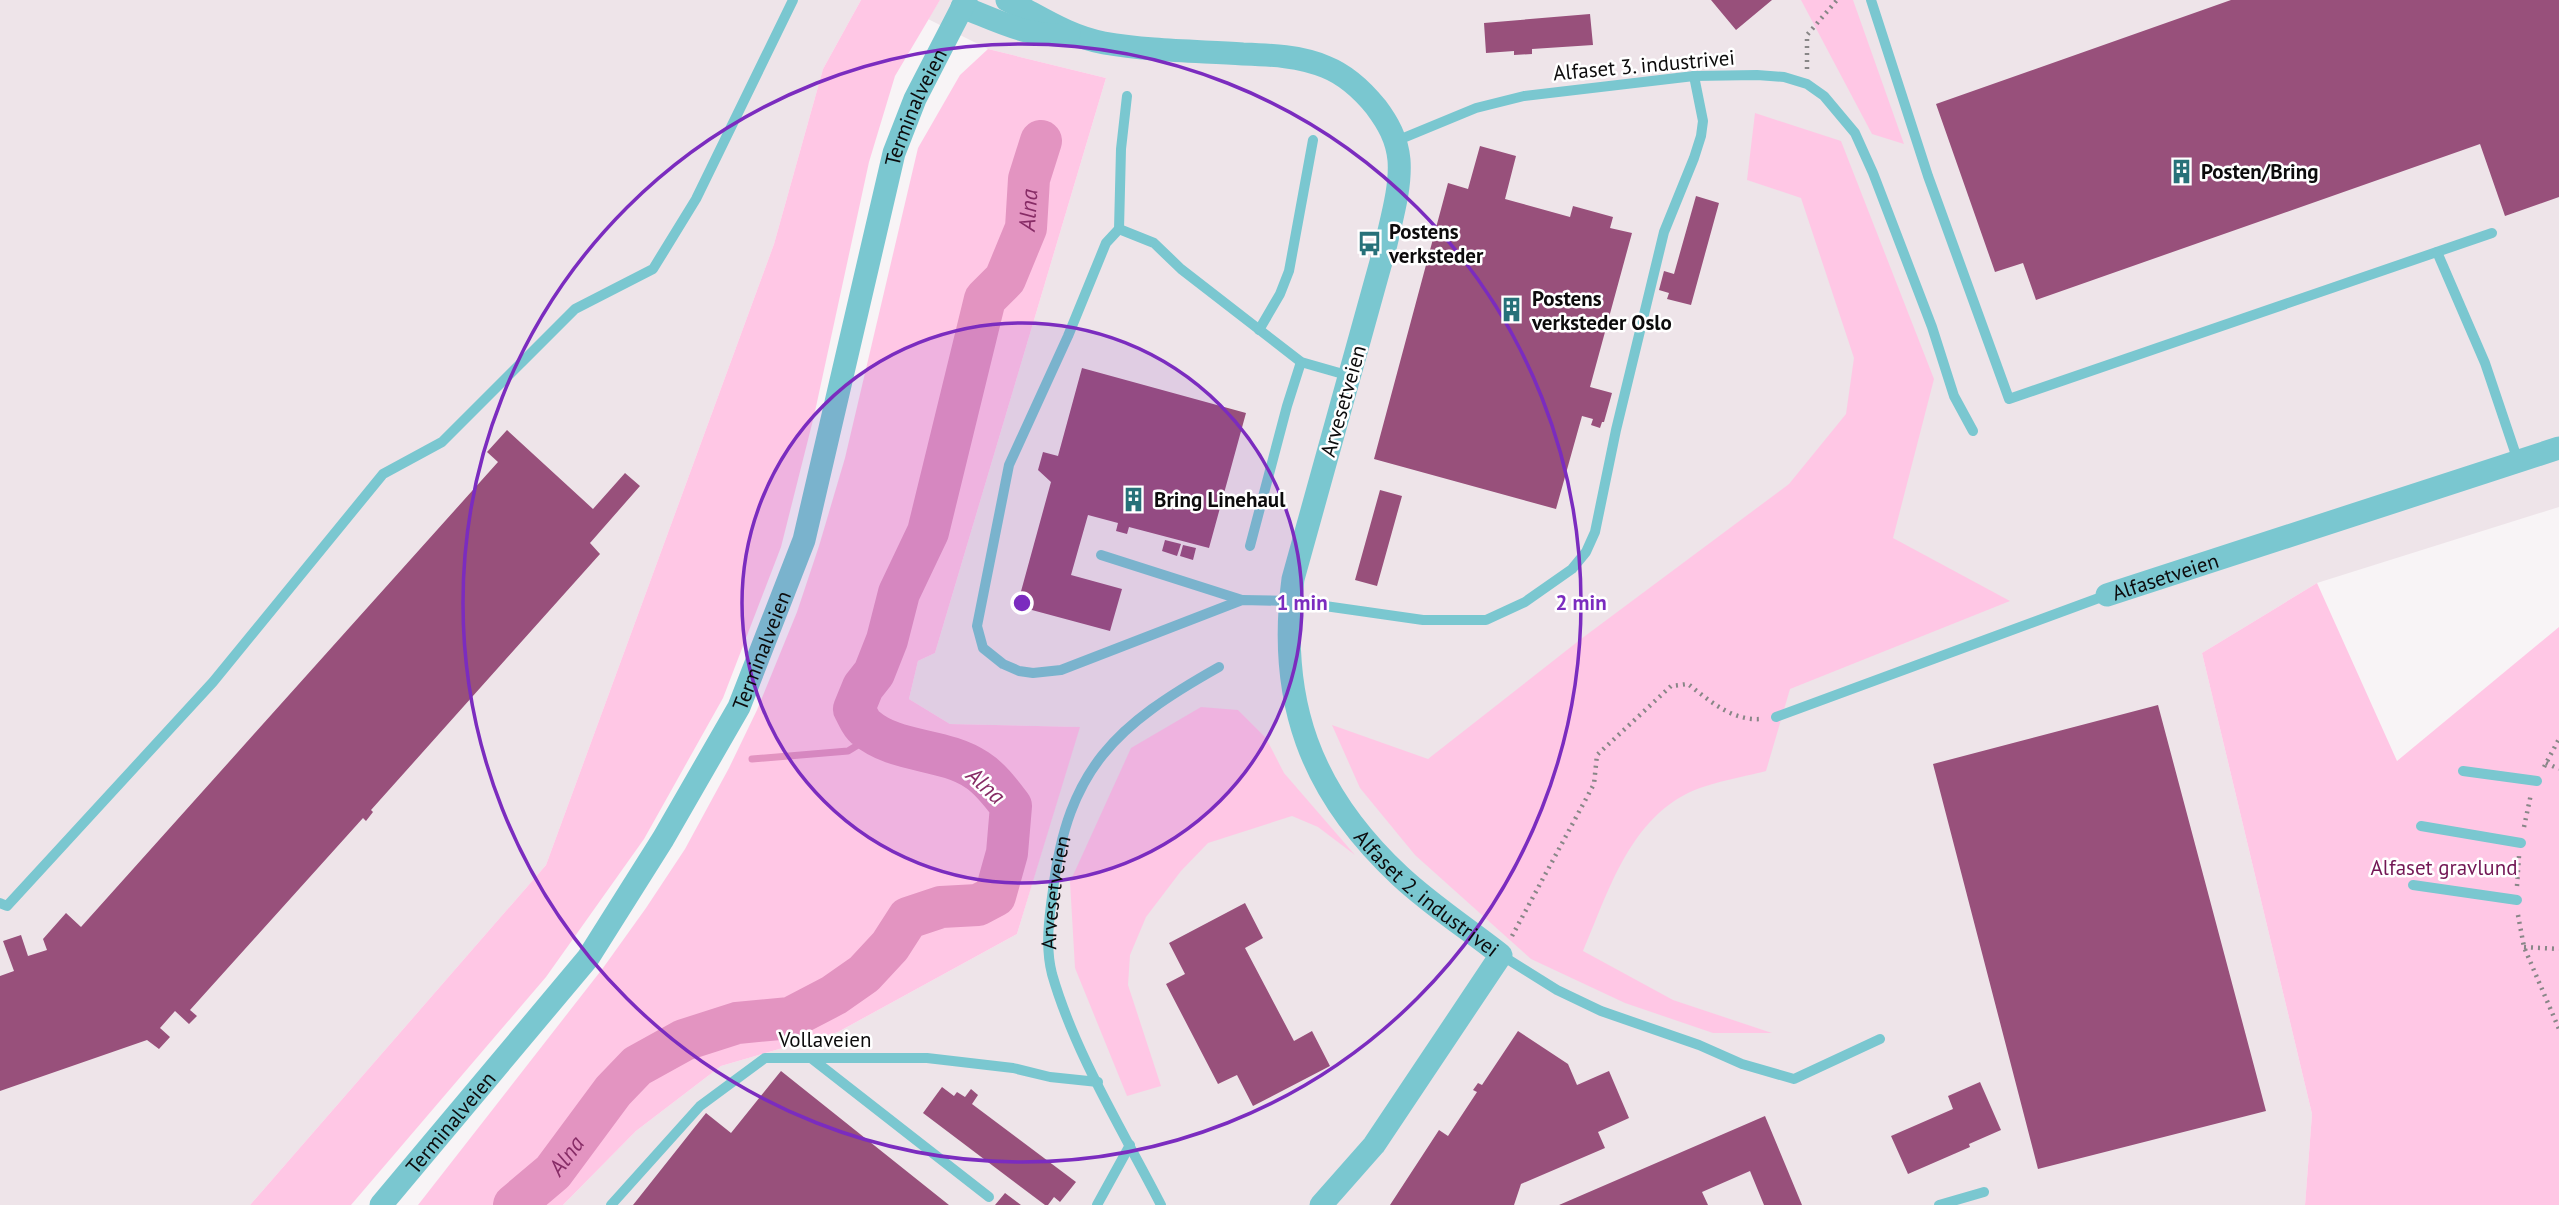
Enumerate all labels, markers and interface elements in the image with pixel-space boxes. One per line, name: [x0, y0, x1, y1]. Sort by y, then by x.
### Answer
street label: Terminalveien: [878, 44, 952, 168]
street label: Alfaset 3. industrivei: [1552, 44, 1736, 86]
building icon: Posten/Bring: [2167, 157, 2195, 185]
place label: Posten/Bring: [2201, 158, 2318, 185]
water label: Alna: [1011, 188, 1043, 233]
place label: Postens verksteder: [1388, 218, 1484, 269]
bus stop icon: Postens verksteder: [1355, 229, 1383, 257]
place label: Postens verksteder Oslo: [1531, 285, 1672, 336]
building icon: Postens verksteder Oslo: [1498, 296, 1526, 324]
street label: Arvesetveien: [1314, 342, 1372, 460]
building icon: Bring Linehaul: [1120, 485, 1148, 513]
place label: Bring Linehaul: [1154, 486, 1286, 513]
street label: Alfasetveien: [2108, 546, 2222, 606]
street label: Terminalveien: [726, 587, 796, 714]
text: 1 min: [1276, 589, 1328, 616]
text: 2 min: [1555, 589, 1607, 616]
centre of rings: [1010, 591, 1034, 615]
water label: Alna: [960, 759, 1011, 810]
street label: Alfaset 2. industrivei: [1349, 824, 1505, 962]
street label: Arvesetveien: [1035, 833, 1076, 950]
park label: Alfaset gravlund: [2371, 854, 2517, 881]
street label: Vollaveien: [778, 1026, 872, 1053]
street label: Terminalveien: [400, 1065, 501, 1179]
water label: Alna: [541, 1130, 590, 1182]

